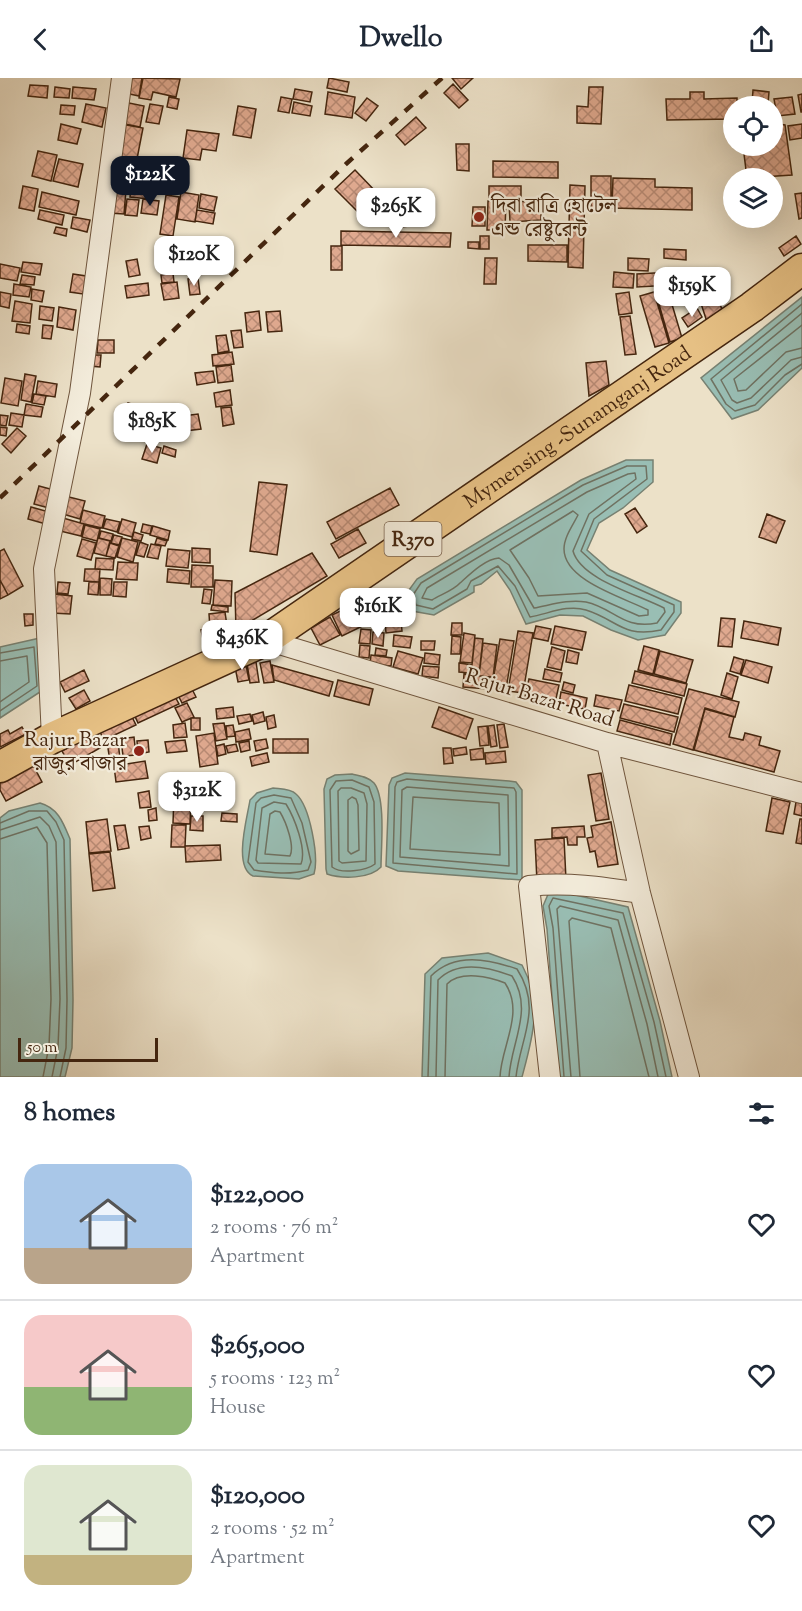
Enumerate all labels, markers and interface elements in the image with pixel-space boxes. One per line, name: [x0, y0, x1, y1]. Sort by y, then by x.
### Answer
text: Dwello: [360, 20, 442, 59]
icon: back: [24, 23, 57, 56]
icon: share: [745, 23, 778, 56]
map controls: [723, 96, 783, 228]
button: locate: [723, 96, 783, 156]
pin: $122K: [108, 156, 192, 207]
text: $122K: [125, 161, 175, 190]
button: layers: [723, 168, 783, 228]
pin: $265K: [354, 188, 438, 239]
place label: দিবা রাত্রি হোটেল এন্ড রেষ্টুরেন্ট: [490, 192, 618, 246]
text: $265K: [370, 193, 422, 222]
marker: দিবা রাত্রি হোটেল এন্ড রেষ্টুরেন্ট: [472, 210, 486, 224]
pin: $120K: [152, 236, 236, 287]
text: $120K: [168, 241, 220, 270]
pin: $159K: [650, 267, 734, 318]
text: $159K: [668, 272, 716, 301]
street label: Mymensing -Sunamganj Road: [458, 340, 698, 517]
pin: $185K: [110, 403, 194, 454]
text: $185K: [128, 408, 176, 437]
road number: R370: [384, 522, 442, 556]
pin: $161K: [336, 588, 420, 639]
text: $161K: [354, 593, 402, 622]
pin: $436K: [200, 620, 284, 671]
text: $436K: [215, 625, 269, 654]
street label: Rajur Bazar Road: [461, 662, 618, 736]
place label: Rajur Bazar রাজুর বাজার: [24, 726, 128, 780]
marker: Rajur Bazar রাজুর বাজার: [132, 744, 146, 758]
pin: $312K: [155, 772, 239, 823]
text: $312K: [172, 777, 222, 806]
scale bar: [18, 1035, 158, 1062]
text: 50 m: [27, 1037, 58, 1060]
text: 8 homes: [24, 1095, 115, 1132]
icon: filters: [745, 1097, 778, 1130]
text: $122,000: [210, 1177, 304, 1214]
icon: home: [72, 1188, 144, 1260]
icon: heart: [745, 1208, 778, 1241]
text: 2 rooms · 76 m²: [210, 1214, 338, 1243]
text: Apartment: [210, 1243, 305, 1272]
text: $265,000: [210, 1328, 305, 1365]
icon: home: [72, 1339, 144, 1411]
icon: heart: [745, 1359, 778, 1392]
text: 5 rooms · 123 m²: [210, 1365, 340, 1394]
text: House: [210, 1394, 265, 1423]
text: $120,000: [210, 1478, 305, 1515]
icon: home: [72, 1489, 144, 1561]
icon: heart: [745, 1509, 778, 1542]
text: 2 rooms · 52 m²: [210, 1515, 335, 1544]
text: Apartment: [210, 1544, 305, 1573]

